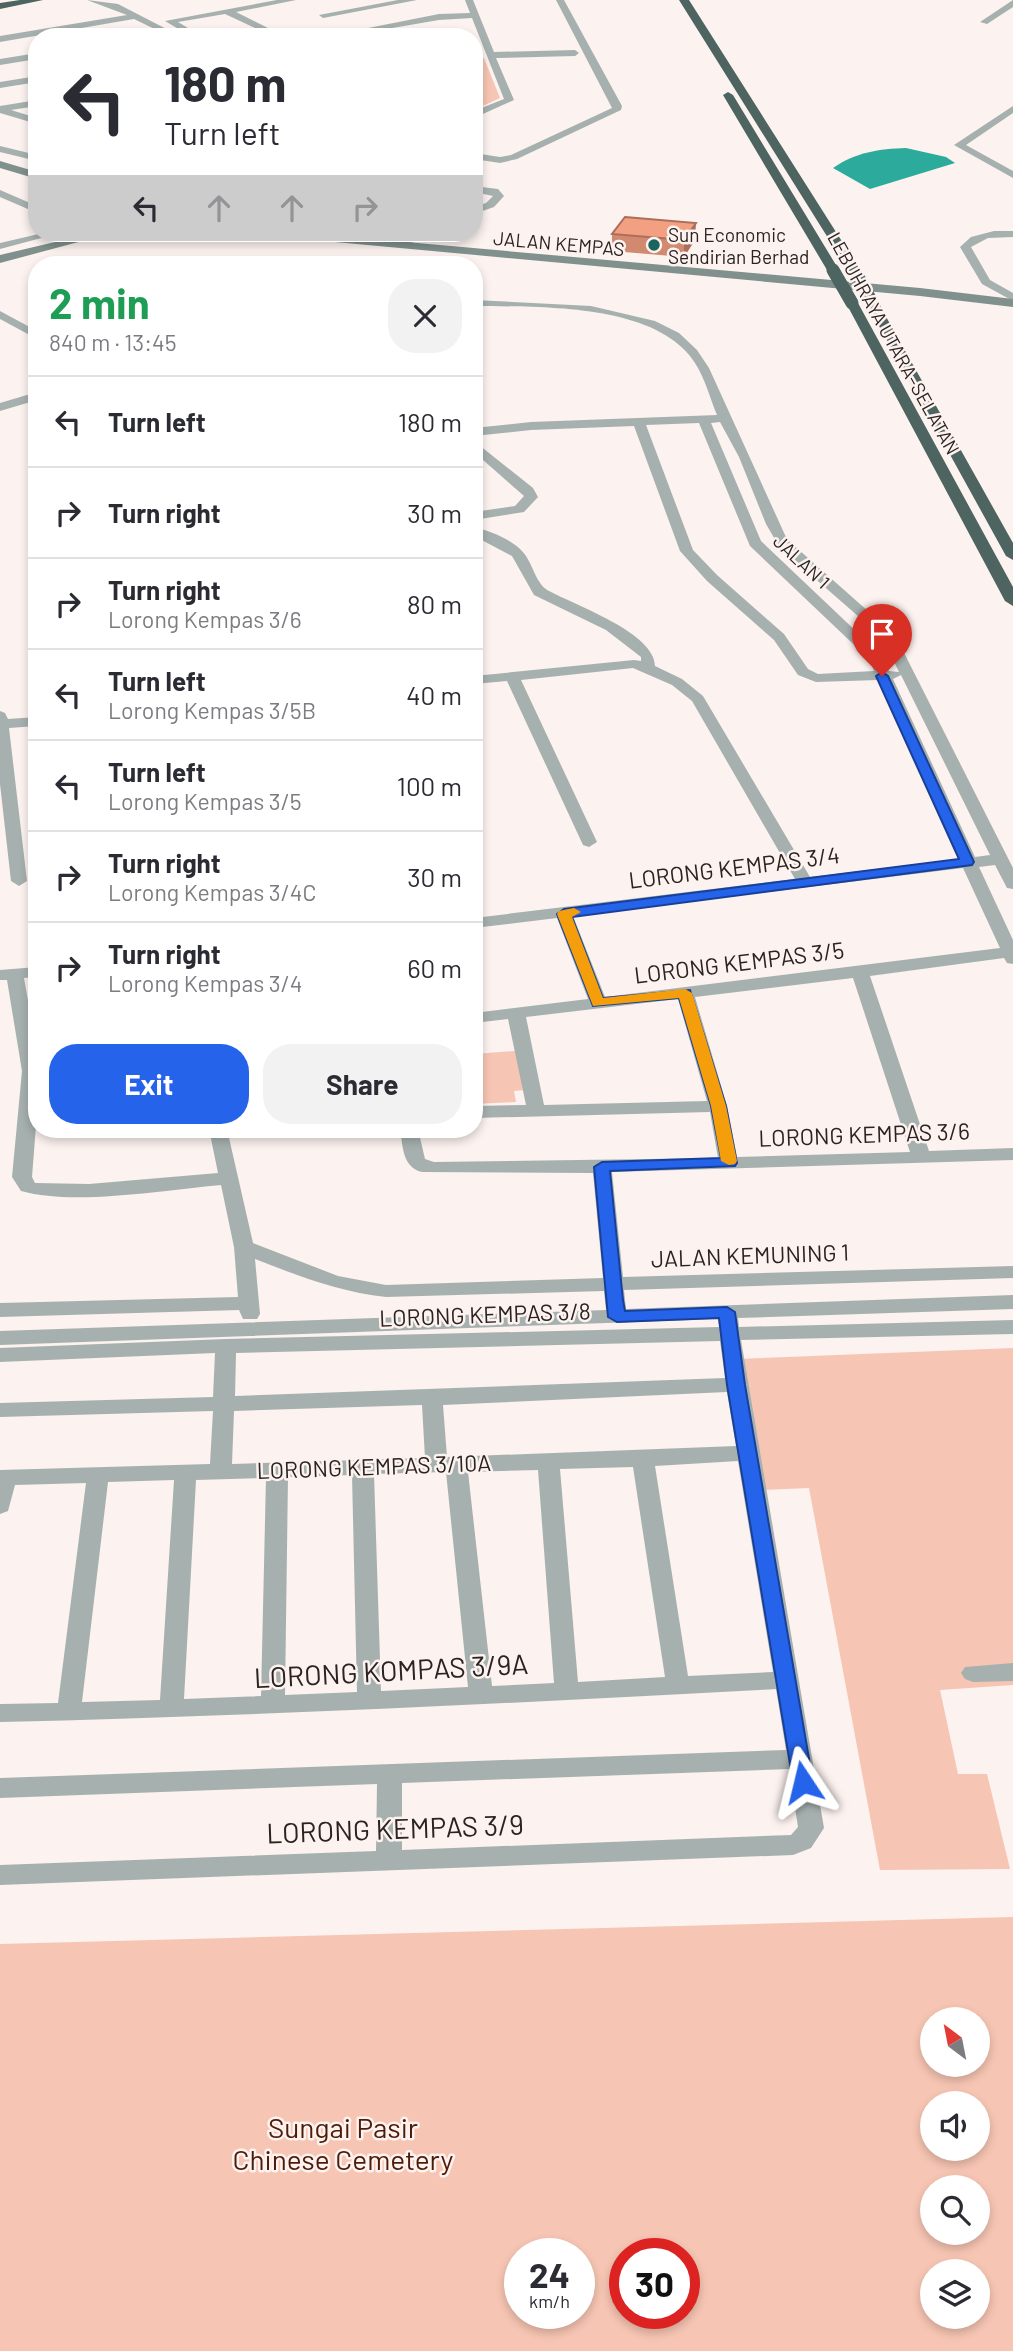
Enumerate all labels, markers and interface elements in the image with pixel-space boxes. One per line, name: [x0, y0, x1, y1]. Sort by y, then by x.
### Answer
text: 180 m: [164, 53, 287, 112]
icon: left: [49, 56, 140, 147]
text: Turn left: [164, 113, 281, 151]
icon: left: [127, 189, 165, 227]
icon: ahead: [200, 189, 238, 227]
icon: ahead: [273, 189, 311, 227]
icon: right: [346, 189, 384, 227]
place label: Sun Economic Sendirian Berhad: [668, 223, 809, 268]
street label: JALAN KEMPAS: [492, 226, 626, 260]
street label: LEBUHRAYA UTARA–SELATAN: [823, 228, 965, 458]
marker: Sun Economic Sendirian Berhad: [646, 237, 662, 253]
text: 2 min: [49, 277, 150, 327]
button: close: [388, 279, 462, 353]
text: 840 m · 13:45: [49, 328, 177, 356]
icon: left: [49, 403, 87, 441]
text: Turn left: [108, 406, 206, 437]
text: 180 m: [398, 406, 462, 437]
icon: right: [49, 494, 87, 532]
text: Turn right: [108, 497, 221, 528]
text: 30 m: [407, 497, 462, 528]
street label: JALAN 1: [769, 529, 835, 593]
text: Turn right: [108, 574, 221, 605]
icon: right: [49, 585, 87, 623]
text: 80 m: [407, 588, 462, 619]
pin: [852, 604, 912, 676]
text: Lorong Kempas 3/6: [108, 605, 302, 633]
icon: arrive: [863, 615, 901, 653]
text: Turn left: [108, 665, 206, 696]
icon: left: [49, 676, 87, 714]
text: 40 m: [406, 679, 462, 710]
text: Lorong Kempas 3/5B: [108, 696, 316, 724]
text: Turn left: [108, 756, 206, 787]
icon: left: [49, 767, 87, 805]
text: 100 m: [397, 770, 462, 801]
text: Lorong Kempas 3/5: [108, 787, 302, 815]
street label: LORONG KEMPAS 3/4: [627, 840, 841, 894]
text: Turn right: [108, 847, 221, 878]
icon: right: [49, 858, 87, 896]
text: 30 m: [407, 861, 462, 892]
text: Lorong Kempas 3/4C: [108, 878, 316, 906]
street label: LORONG KEMPAS 3/5: [632, 935, 846, 989]
text: Turn right: [108, 938, 221, 969]
icon: right: [49, 949, 87, 987]
text: 60 m: [407, 952, 462, 983]
text: Lorong Kempas 3/4: [108, 969, 303, 997]
button: Exit: [49, 1044, 249, 1124]
button: Share: [263, 1044, 462, 1124]
street label: LORONG KEMPAS 3/6: [758, 1116, 970, 1152]
street label: JALAN KEMUNING 1: [650, 1238, 850, 1272]
street label: LORONG KEMPAS 3/8: [379, 1296, 591, 1332]
street label: LORONG KEMPAS 3/10A: [256, 1448, 492, 1484]
street label: LORONG KOMPAS 3/9A: [253, 1646, 529, 1694]
position arrow: [766, 1745, 840, 1819]
street label: LORONG KEMPAS 3/9: [266, 1807, 524, 1849]
north arrow: [920, 2007, 990, 2077]
map controls: [920, 2007, 990, 2329]
button: sound: [920, 2091, 990, 2161]
park label: Sungai Pasir Chinese Cemetery: [233, 2110, 454, 2176]
button: search: [920, 2175, 990, 2245]
speed limit sign: 30: [609, 2238, 700, 2329]
text: 24: [529, 2253, 570, 2295]
button: layers: [920, 2259, 990, 2329]
text: km/h: [529, 2290, 570, 2312]

